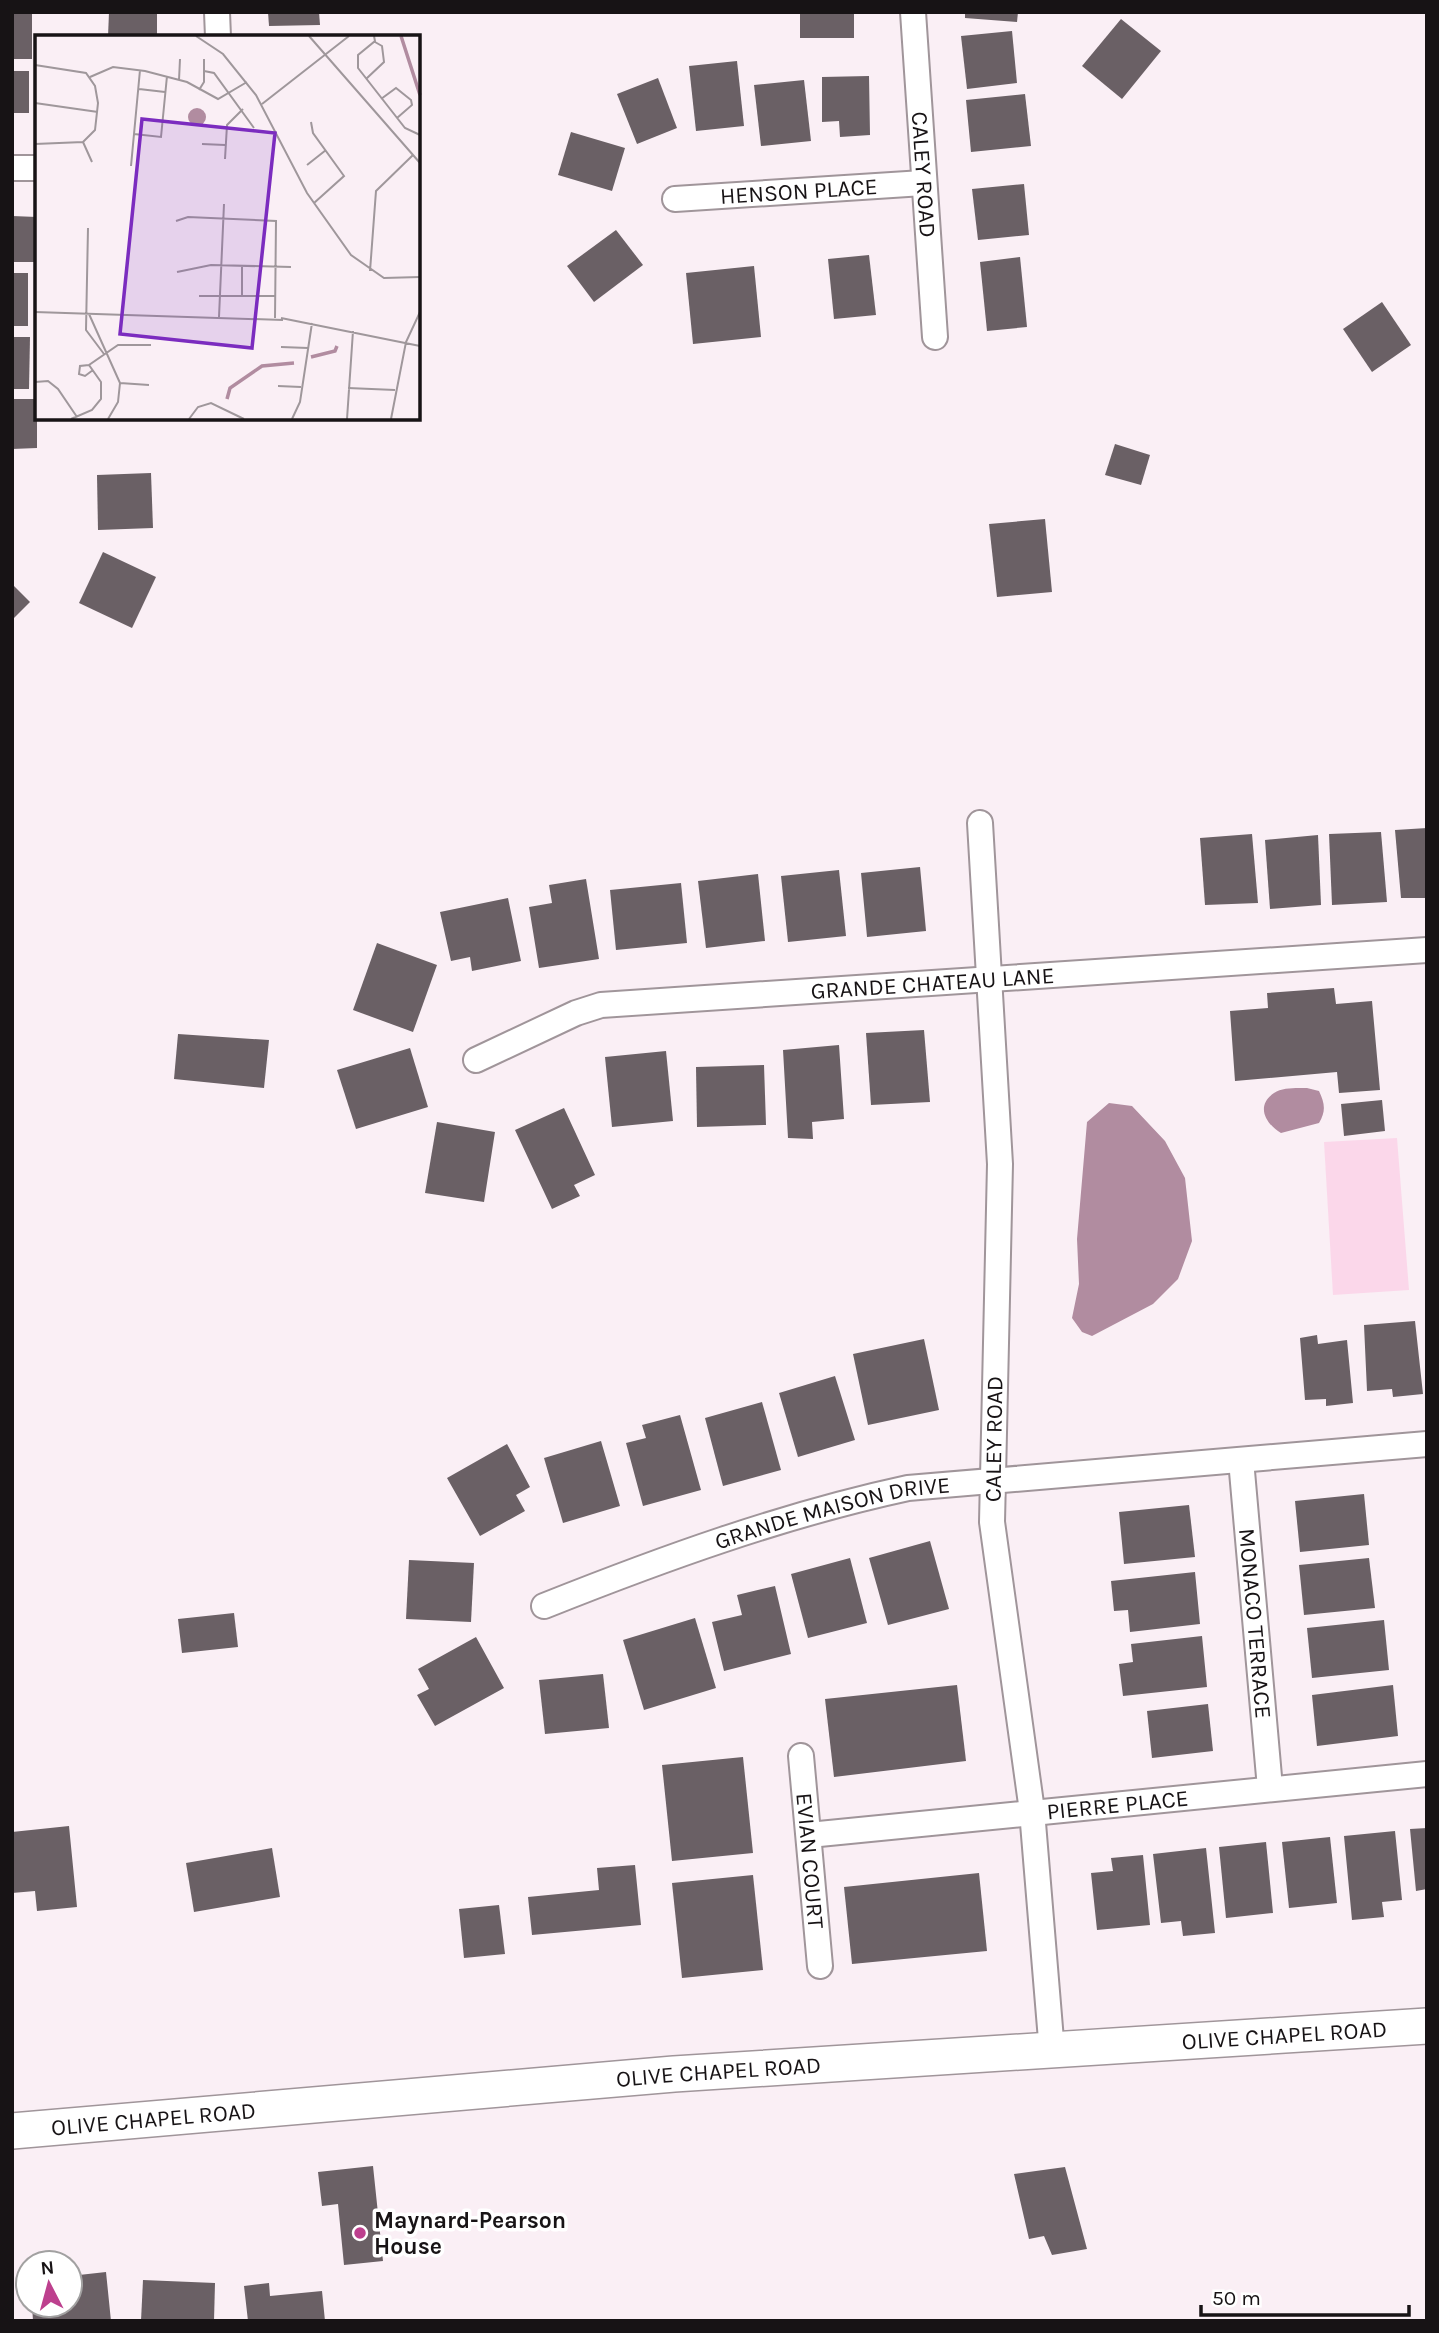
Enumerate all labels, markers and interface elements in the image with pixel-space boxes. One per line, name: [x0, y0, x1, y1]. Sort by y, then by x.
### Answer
inset map: [35, 35, 420, 420]
street label: CALEY ROAD: [906, 111, 942, 239]
street label: HENSON PLACE: [719, 172, 878, 210]
street label: GRANDE CHATEAU LANE: [810, 961, 1055, 1005]
street label: CALEY ROAD: [979, 1376, 1009, 1502]
street label: GRANDE MAISON DRIVE: [711, 1471, 951, 1555]
street label: MONACO TERRACE: [1234, 1527, 1277, 1720]
street label: PIERRE PLACE: [1045, 1784, 1190, 1825]
street label: EVIAN COURT: [791, 1791, 830, 1930]
street label: OLIVE CHAPEL ROAD: [1181, 2015, 1388, 2055]
street label: OLIVE CHAPEL ROAD: [615, 2051, 822, 2092]
street label: OLIVE CHAPEL ROAD: [50, 2097, 257, 2141]
place label: Maynard-Pearson House: [374, 2207, 566, 2260]
marker: Maynard-Pearson House: [352, 2225, 368, 2241]
north arrow: [14, 2249, 84, 2319]
text: N: [39, 2256, 55, 2280]
scale bar: [1201, 2274, 1409, 2318]
text: 50 m: [1212, 2286, 1261, 2310]

